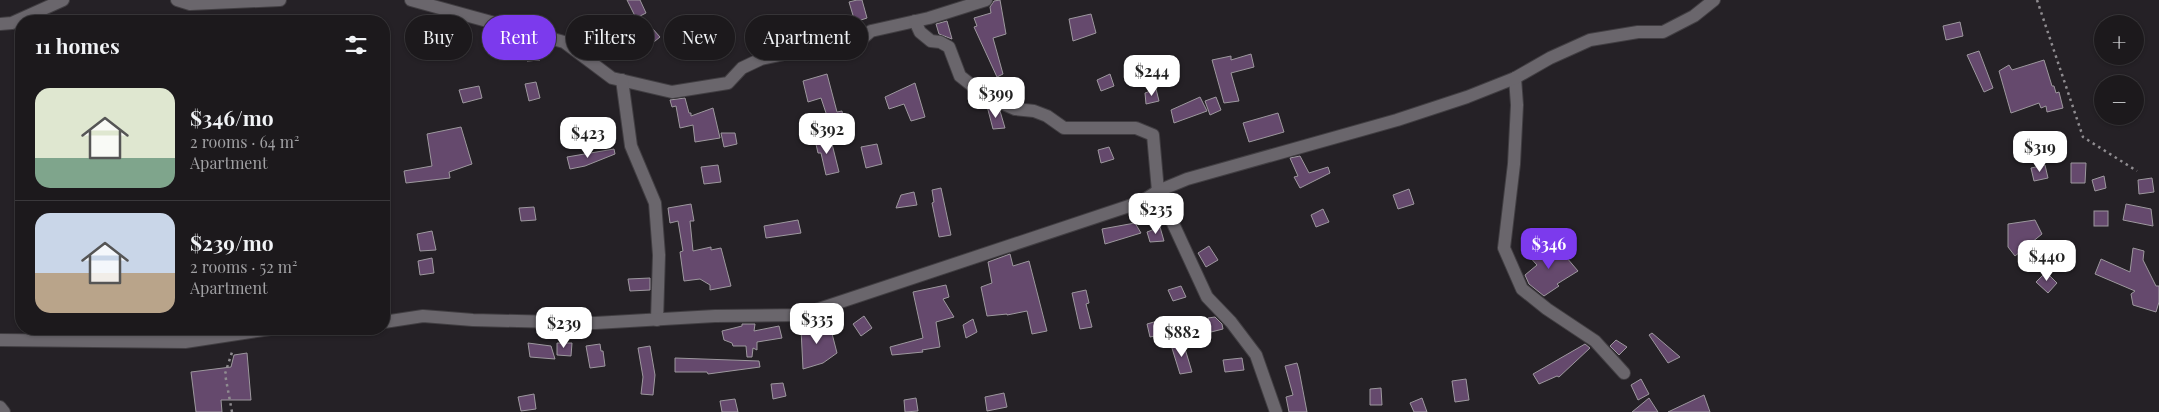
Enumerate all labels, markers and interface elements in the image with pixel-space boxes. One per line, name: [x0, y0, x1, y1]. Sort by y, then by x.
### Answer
chip: Buy: [405, 15, 472, 60]
chip: Rent: [482, 15, 556, 60]
chip: Filters: [566, 15, 654, 60]
chip: New: [664, 15, 735, 60]
chip: Apartment: [745, 15, 868, 60]
map controls: [2094, 15, 2144, 125]
button: +: [2094, 15, 2144, 65]
text: 11 homes: [35, 31, 120, 59]
icon: filters: [342, 31, 370, 59]
pin: $244: [1122, 54, 1182, 97]
text: $244: [1135, 60, 1169, 81]
button: −: [2094, 75, 2144, 125]
pin: $399: [966, 76, 1026, 119]
text: $399: [979, 82, 1013, 103]
text: $346/mo: [190, 103, 274, 131]
icon: home: [75, 108, 135, 168]
pin: $392: [797, 112, 857, 155]
pin: $423: [558, 116, 618, 159]
text: $392: [810, 118, 844, 139]
text: $423: [571, 122, 605, 143]
pin: $319: [2010, 130, 2070, 173]
text: 2 rooms · 64 m²: [190, 131, 299, 152]
text: $319: [2024, 136, 2056, 157]
text: Apartment: [190, 152, 268, 173]
pin: $235: [1126, 192, 1186, 235]
text: $235: [1140, 198, 1172, 219]
text: $239/mo: [190, 228, 274, 256]
pin: $346: [1519, 228, 1579, 270]
icon: home: [75, 233, 135, 293]
text: $346: [1532, 233, 1566, 254]
pin: $440: [2017, 240, 2077, 282]
text: $440: [2029, 245, 2065, 266]
text: 2 rooms · 52 m²: [190, 256, 297, 277]
text: Apartment: [190, 277, 268, 298]
pin: $335: [787, 302, 847, 345]
pin: $239: [534, 306, 594, 349]
text: $335: [801, 308, 833, 329]
text: $239: [547, 312, 581, 333]
pin: $882: [1152, 316, 1212, 358]
text: $882: [1164, 321, 1200, 342]

